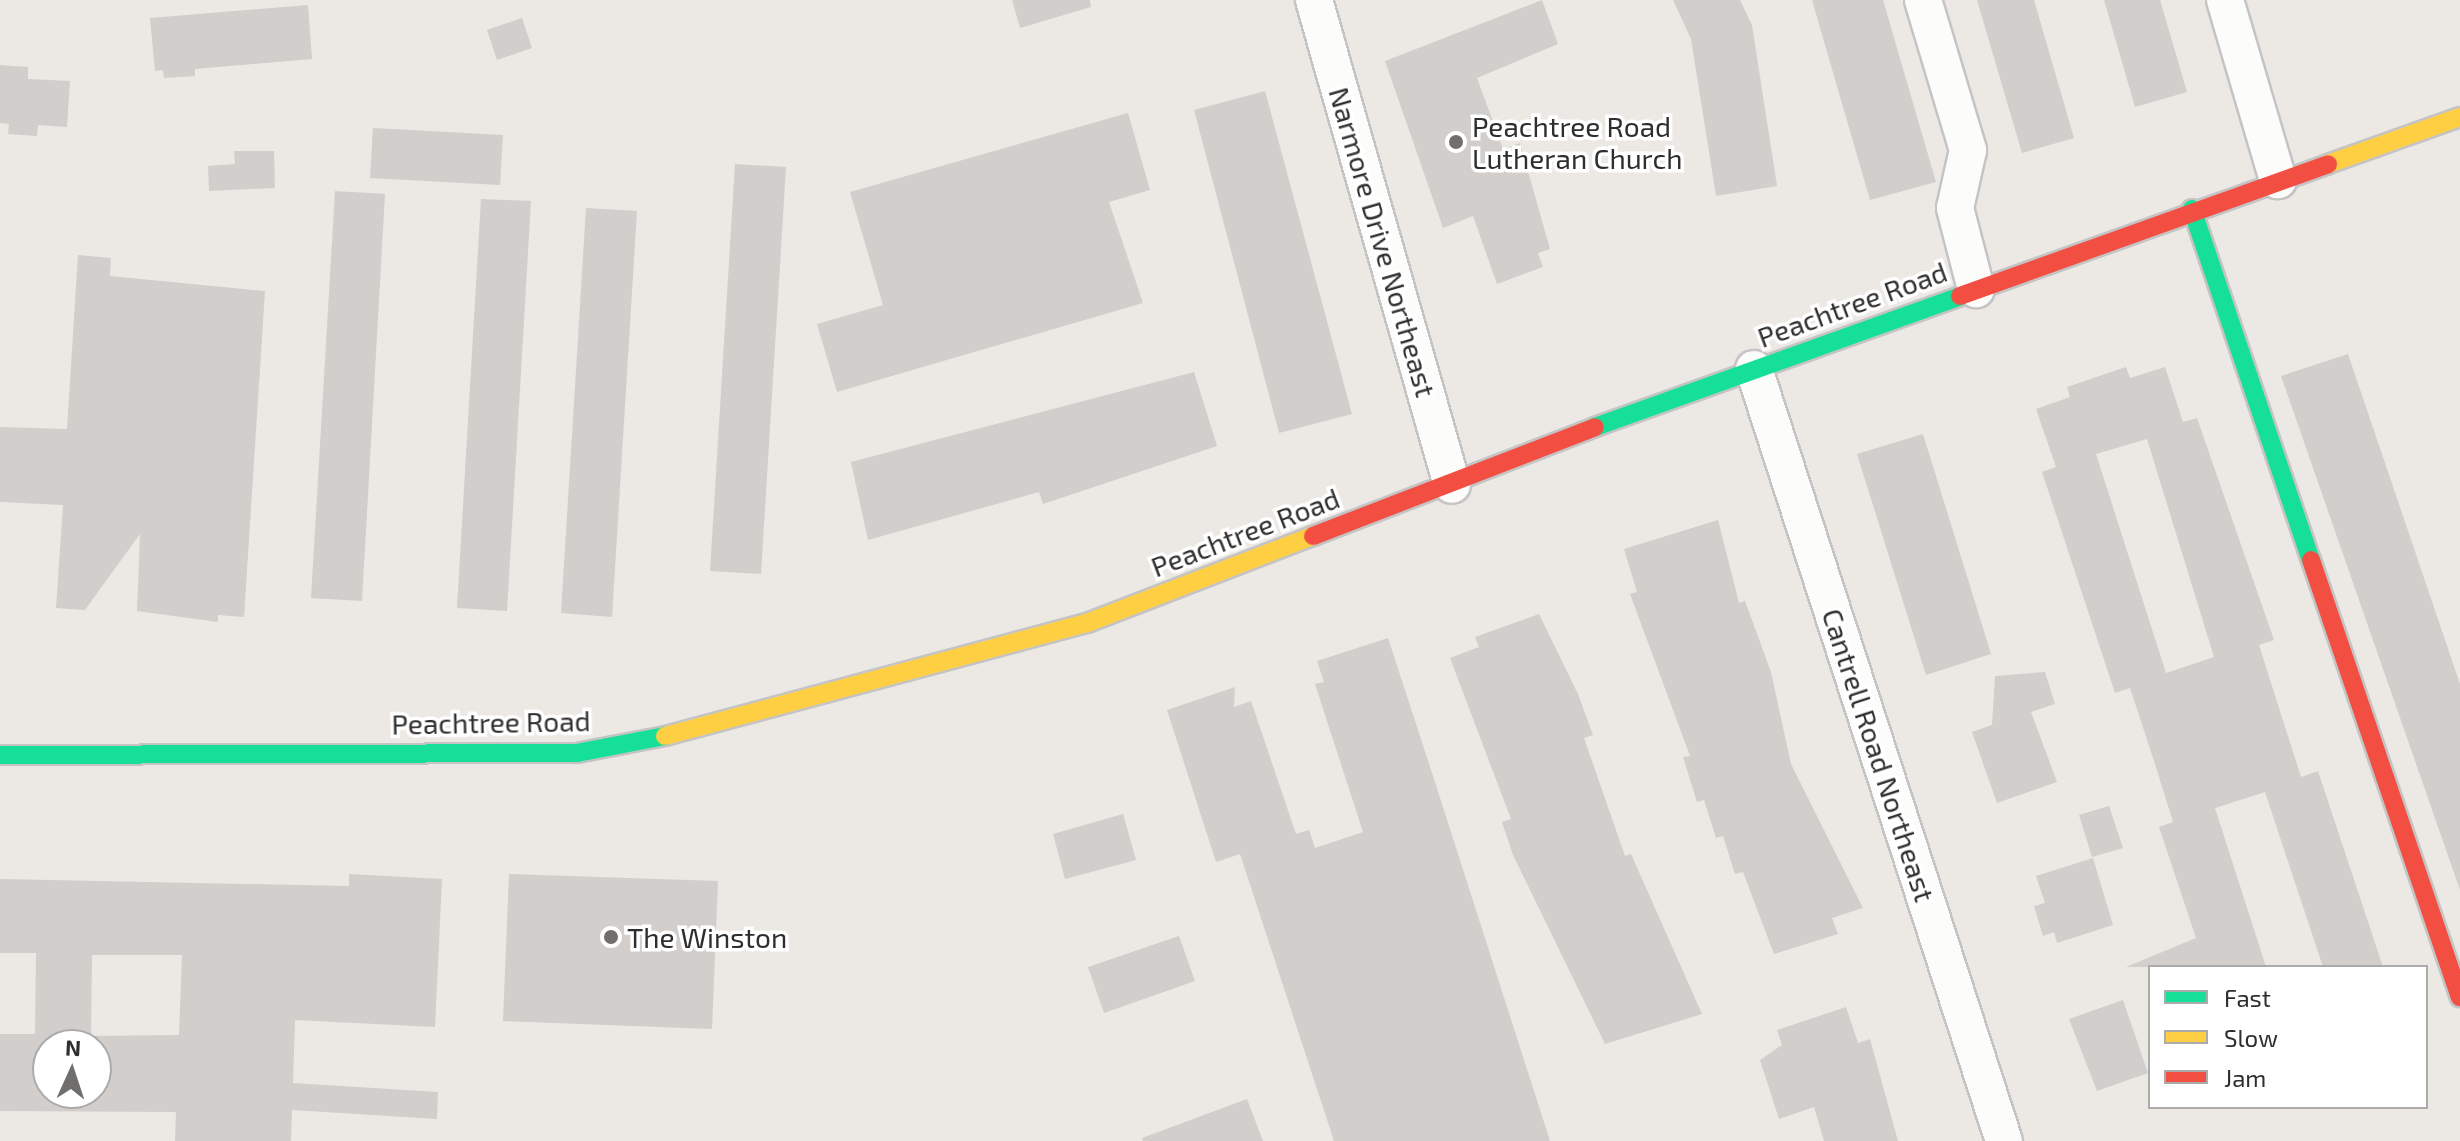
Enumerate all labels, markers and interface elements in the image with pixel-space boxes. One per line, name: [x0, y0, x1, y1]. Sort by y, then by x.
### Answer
street label: Narmore Drive Northeast: [1323, 83, 1443, 401]
place label: Peachtree Road Lutheran Church: [1472, 109, 1682, 175]
marker: Peachtree Road Lutheran Church: [1447, 133, 1465, 151]
street label: Peachtree Road: [1753, 254, 1951, 354]
street label: Peachtree Road: [1146, 481, 1344, 583]
street label: Cantrell Road Northeast: [1816, 604, 1942, 906]
street label: Peachtree Road: [391, 703, 591, 741]
place label: The Winston: [627, 920, 788, 954]
marker: The Winston: [602, 928, 620, 946]
legend: [2148, 965, 2428, 1109]
text: Fast: [2224, 983, 2271, 1012]
text: Slow: [2224, 1023, 2278, 1052]
north arrow: [32, 1029, 112, 1109]
text: N: [65, 1034, 82, 1060]
text: Jam: [2224, 1063, 2266, 1092]

